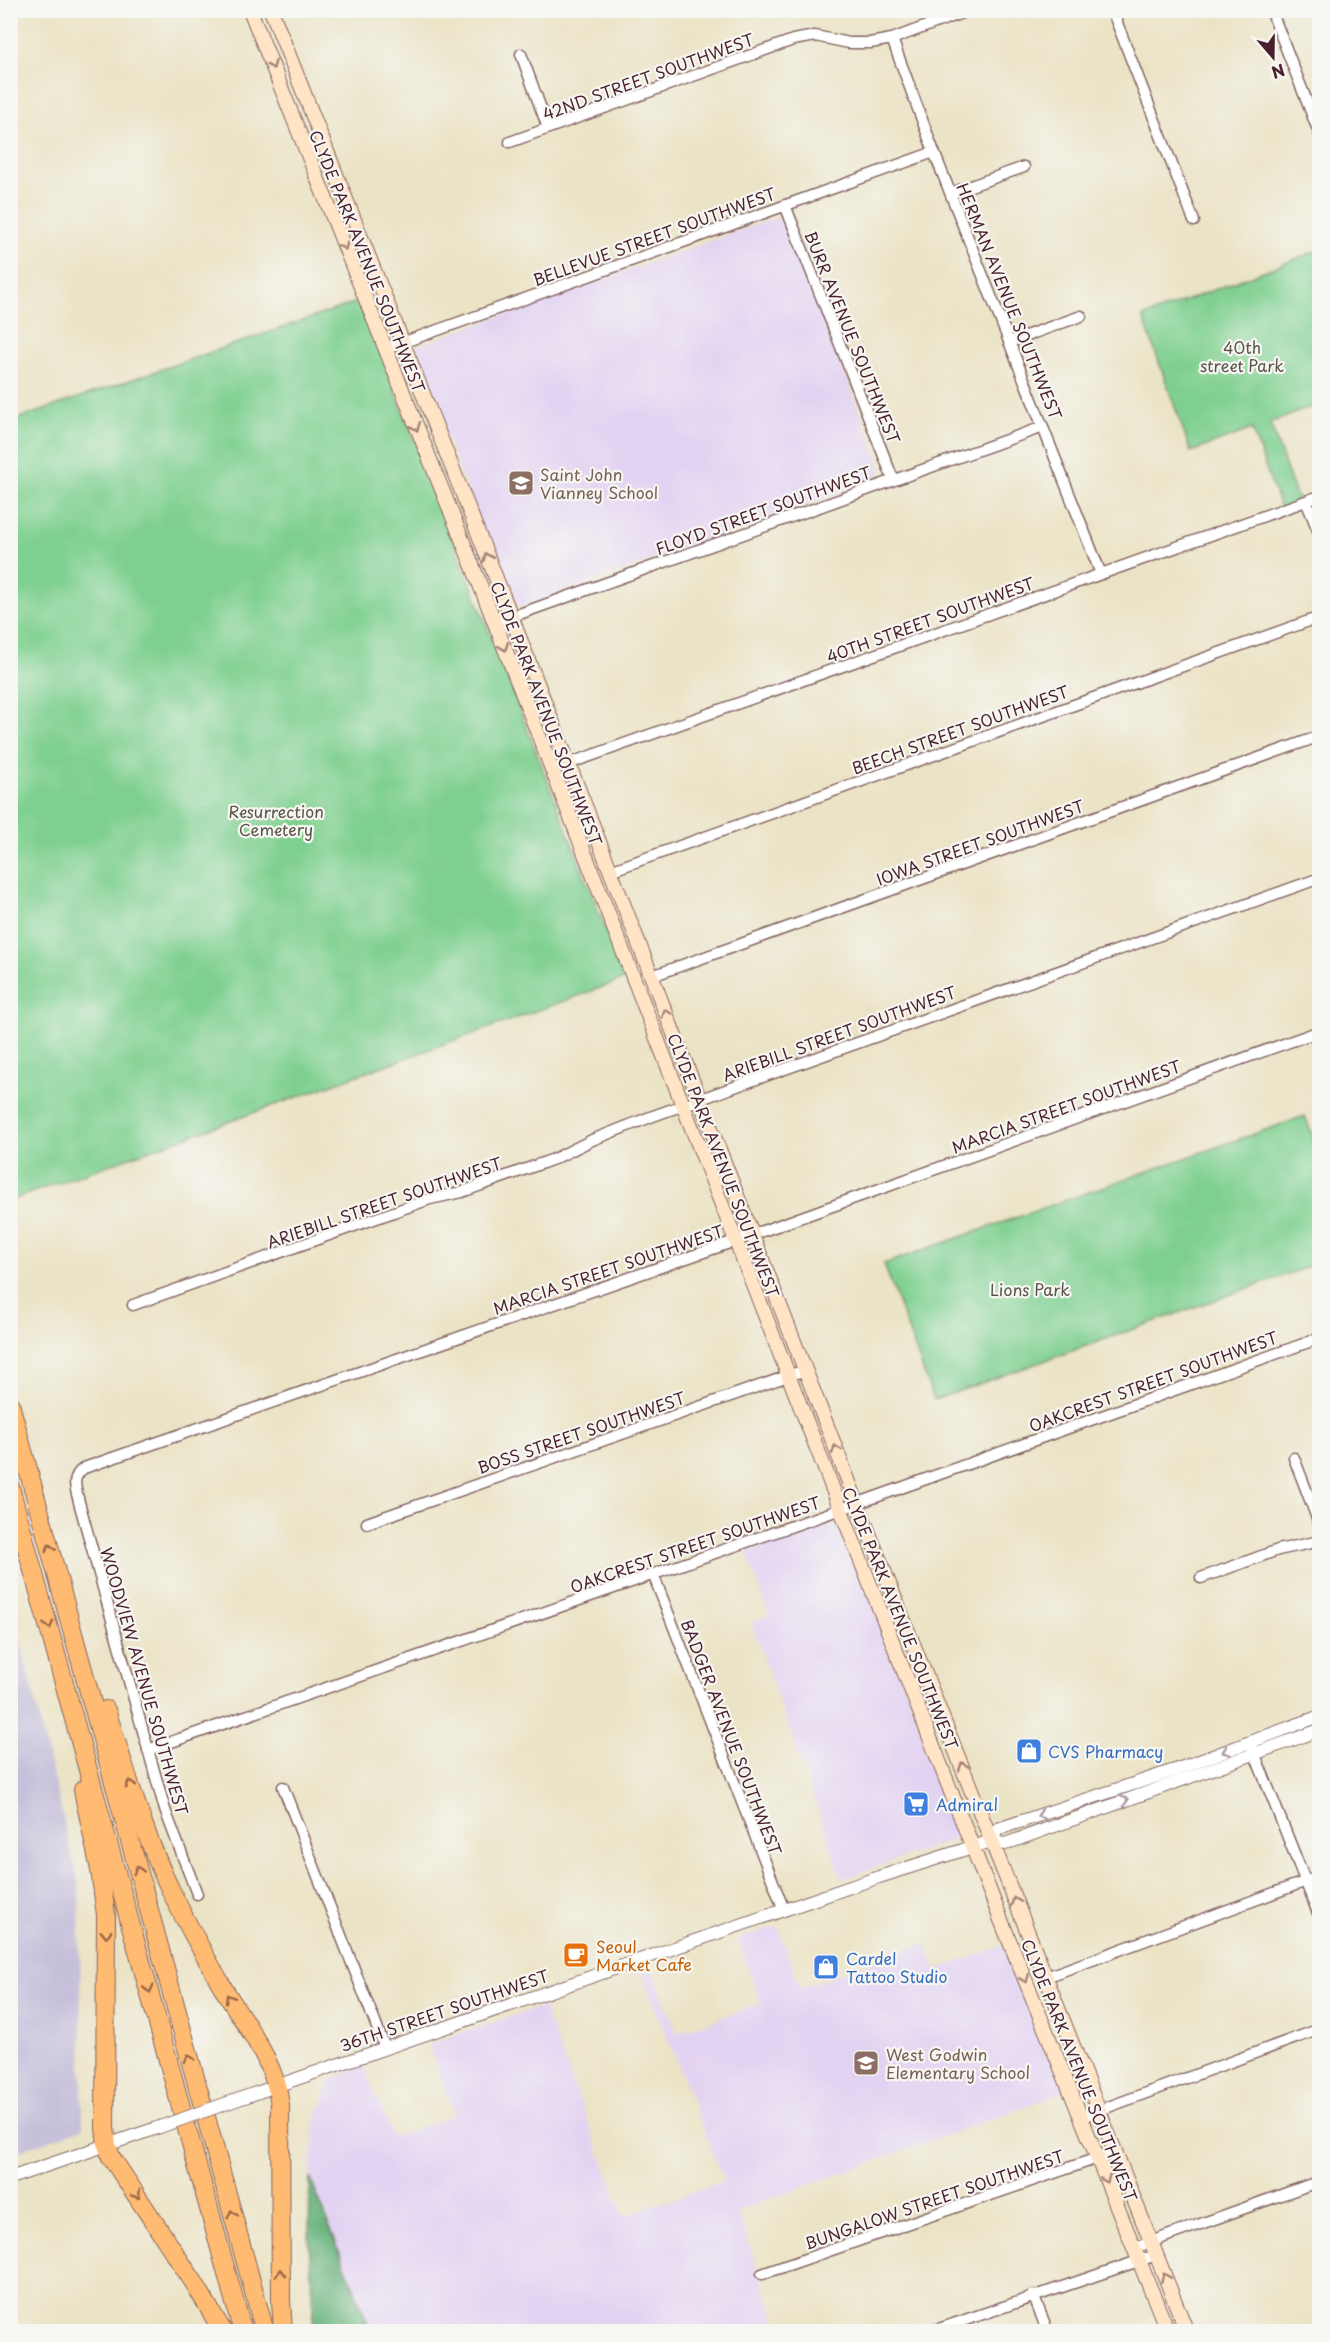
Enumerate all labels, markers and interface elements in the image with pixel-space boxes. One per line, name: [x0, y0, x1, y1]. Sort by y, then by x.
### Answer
street label: 42ND STREET SOUTHWEST: [539, 27, 757, 125]
north arrow: [1243, 27, 1303, 87]
one-way arrow: [265, 59, 277, 70]
text: N: [1268, 59, 1289, 85]
street label: CLYDE PARK AVENUE SOUTHWEST: [304, 126, 432, 396]
street label: HERMAN AVENUE SOUTHWEST: [951, 179, 1069, 423]
street label: BELLEVUE STREET SOUTHWEST: [529, 181, 779, 291]
street label: BURR AVENUE SOUTHWEST: [799, 227, 907, 447]
one-way arrow: [337, 240, 349, 251]
park label: 40th street Park: [1200, 335, 1284, 377]
one-way arrow: [409, 421, 421, 432]
street label: FLOYD STREET SOUTHWEST: [652, 460, 874, 560]
place label: Saint John Vianney School: [540, 462, 658, 504]
school or university icon: Saint John Vianney School: [506, 468, 536, 498]
one-way arrow: [482, 553, 494, 564]
street label: 40TH STREET SOUTHWEST: [823, 570, 1037, 668]
street label: CLYDE PARK AVENUE SOUTHWEST: [485, 577, 609, 849]
one-way arrow: [496, 642, 509, 652]
street label: BEECH STREET SOUTHWEST: [848, 678, 1072, 779]
street label: IOWA STREET SOUTHWEST: [873, 793, 1087, 891]
park label: Resurrection Cemetery: [228, 799, 324, 841]
street label: ARIEBILL STREET SOUTHWEST: [719, 979, 959, 1087]
one-way arrow: [661, 1008, 673, 1019]
street label: CLYDE PARK AVENUE SOUTHWEST: [662, 1029, 786, 1301]
street label: MARCIA STREET SOUTHWEST: [948, 1053, 1184, 1159]
street label: ARIEBILL STREET SOUTHWEST: [263, 1150, 505, 1254]
street label: MARCIA STREET SOUTHWEST: [490, 1218, 727, 1320]
park label: Lions Park: [990, 1277, 1070, 1301]
street label: OAKCREST STREET SOUTHWEST: [1025, 1325, 1281, 1437]
street label: BOSS STREET SOUTHWEST: [474, 1385, 688, 1479]
one-way arrow: [831, 1444, 843, 1455]
street label: CLYDE PARK AVENUE SOUTHWEST: [837, 1483, 965, 1753]
street label: OAKCREST STREET SOUTHWEST: [567, 1490, 823, 1598]
one-way arrow: [45, 1544, 57, 1554]
street label: WOODVIEW AVENUE SOUTHWEST: [95, 1544, 195, 1818]
street label: BADGER AVENUE SOUTHWEST: [676, 1616, 788, 1858]
one-way arrow: [42, 1619, 54, 1629]
shop icon: CVS Pharmacy: [1014, 1736, 1044, 1766]
place label: CVS Pharmacy: [1048, 1739, 1163, 1763]
one-way arrow: [1221, 1744, 1231, 1757]
one-way arrow: [958, 1761, 970, 1772]
one-way arrow: [124, 1779, 137, 1790]
supermarket icon: Admiral: [901, 1789, 931, 1819]
place label: Admiral: [936, 1792, 998, 1816]
one-way arrow: [1119, 1795, 1130, 1808]
one-way arrow: [1036, 1808, 1047, 1820]
one-way arrow: [132, 1865, 145, 1875]
one-way arrow: [1010, 1896, 1022, 1907]
one-way arrow: [100, 1929, 113, 1938]
place label: Seoul Market Cafe: [596, 1934, 692, 1976]
street label: CLYDE PARK AVENUE SOUTHWEST: [1016, 1935, 1144, 2205]
cafe icon: Seoul Market Cafe: [561, 1940, 591, 1970]
place label: Cardel Tattoo Studio: [846, 1946, 948, 1988]
shop icon: Cardel Tattoo Studio: [811, 1952, 841, 1982]
street label: 36TH STREET SOUTHWEST: [336, 1963, 552, 2057]
one-way arrow: [1018, 1973, 1030, 1984]
one-way arrow: [142, 1983, 154, 1994]
one-way arrow: [225, 1994, 237, 2004]
place label: West Godwin Elementary School: [886, 2042, 1030, 2084]
school or university icon: West Godwin Elementary School: [851, 2048, 881, 2078]
one-way arrow: [184, 2053, 196, 2064]
street label: BUNGALOW STREET SOUTHWEST: [801, 2143, 1067, 2255]
one-way arrow: [1099, 2173, 1111, 2184]
one-way arrow: [130, 2188, 141, 2199]
one-way arrow: [227, 2210, 240, 2220]
one-way arrow: [275, 2269, 287, 2278]
one-way arrow: [1160, 2273, 1172, 2284]

